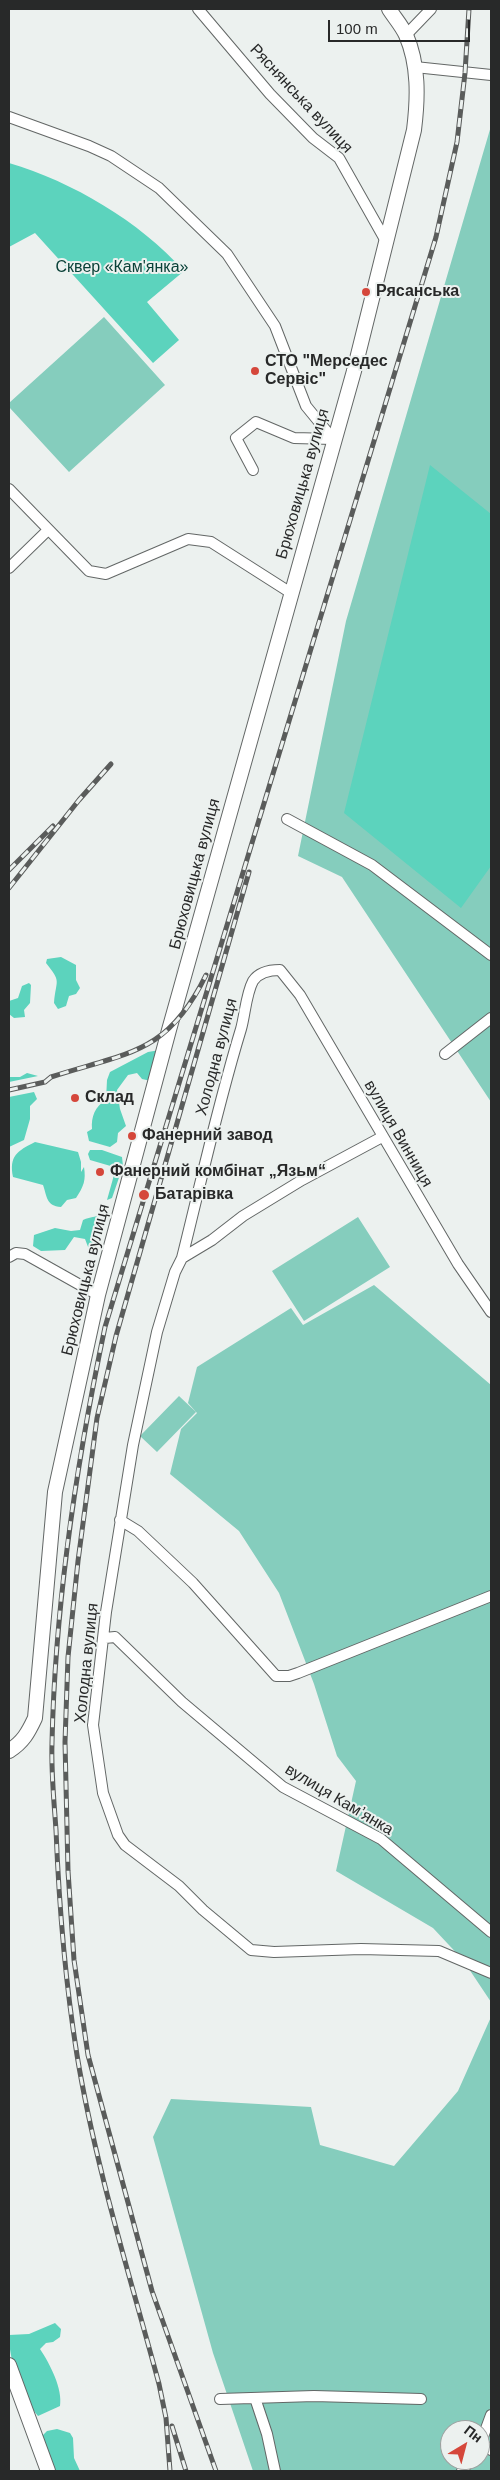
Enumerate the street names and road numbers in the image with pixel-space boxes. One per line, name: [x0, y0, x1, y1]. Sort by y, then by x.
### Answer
street label: Ряснянська вулиця: [246, 41, 356, 157]
street label: Брюховицька вулиця: [272, 407, 334, 561]
street label: Брюховицька вулиця: [166, 796, 224, 952]
street label: Холодна вулиця: [192, 996, 242, 1118]
street label: вулиця Винниця: [360, 1077, 436, 1191]
street label: Брюховицька вулиця: [58, 1202, 114, 1358]
street label: Холодна вулиця: [71, 1602, 103, 1724]
street label: вулиця Камʼянка: [281, 1760, 397, 1840]

